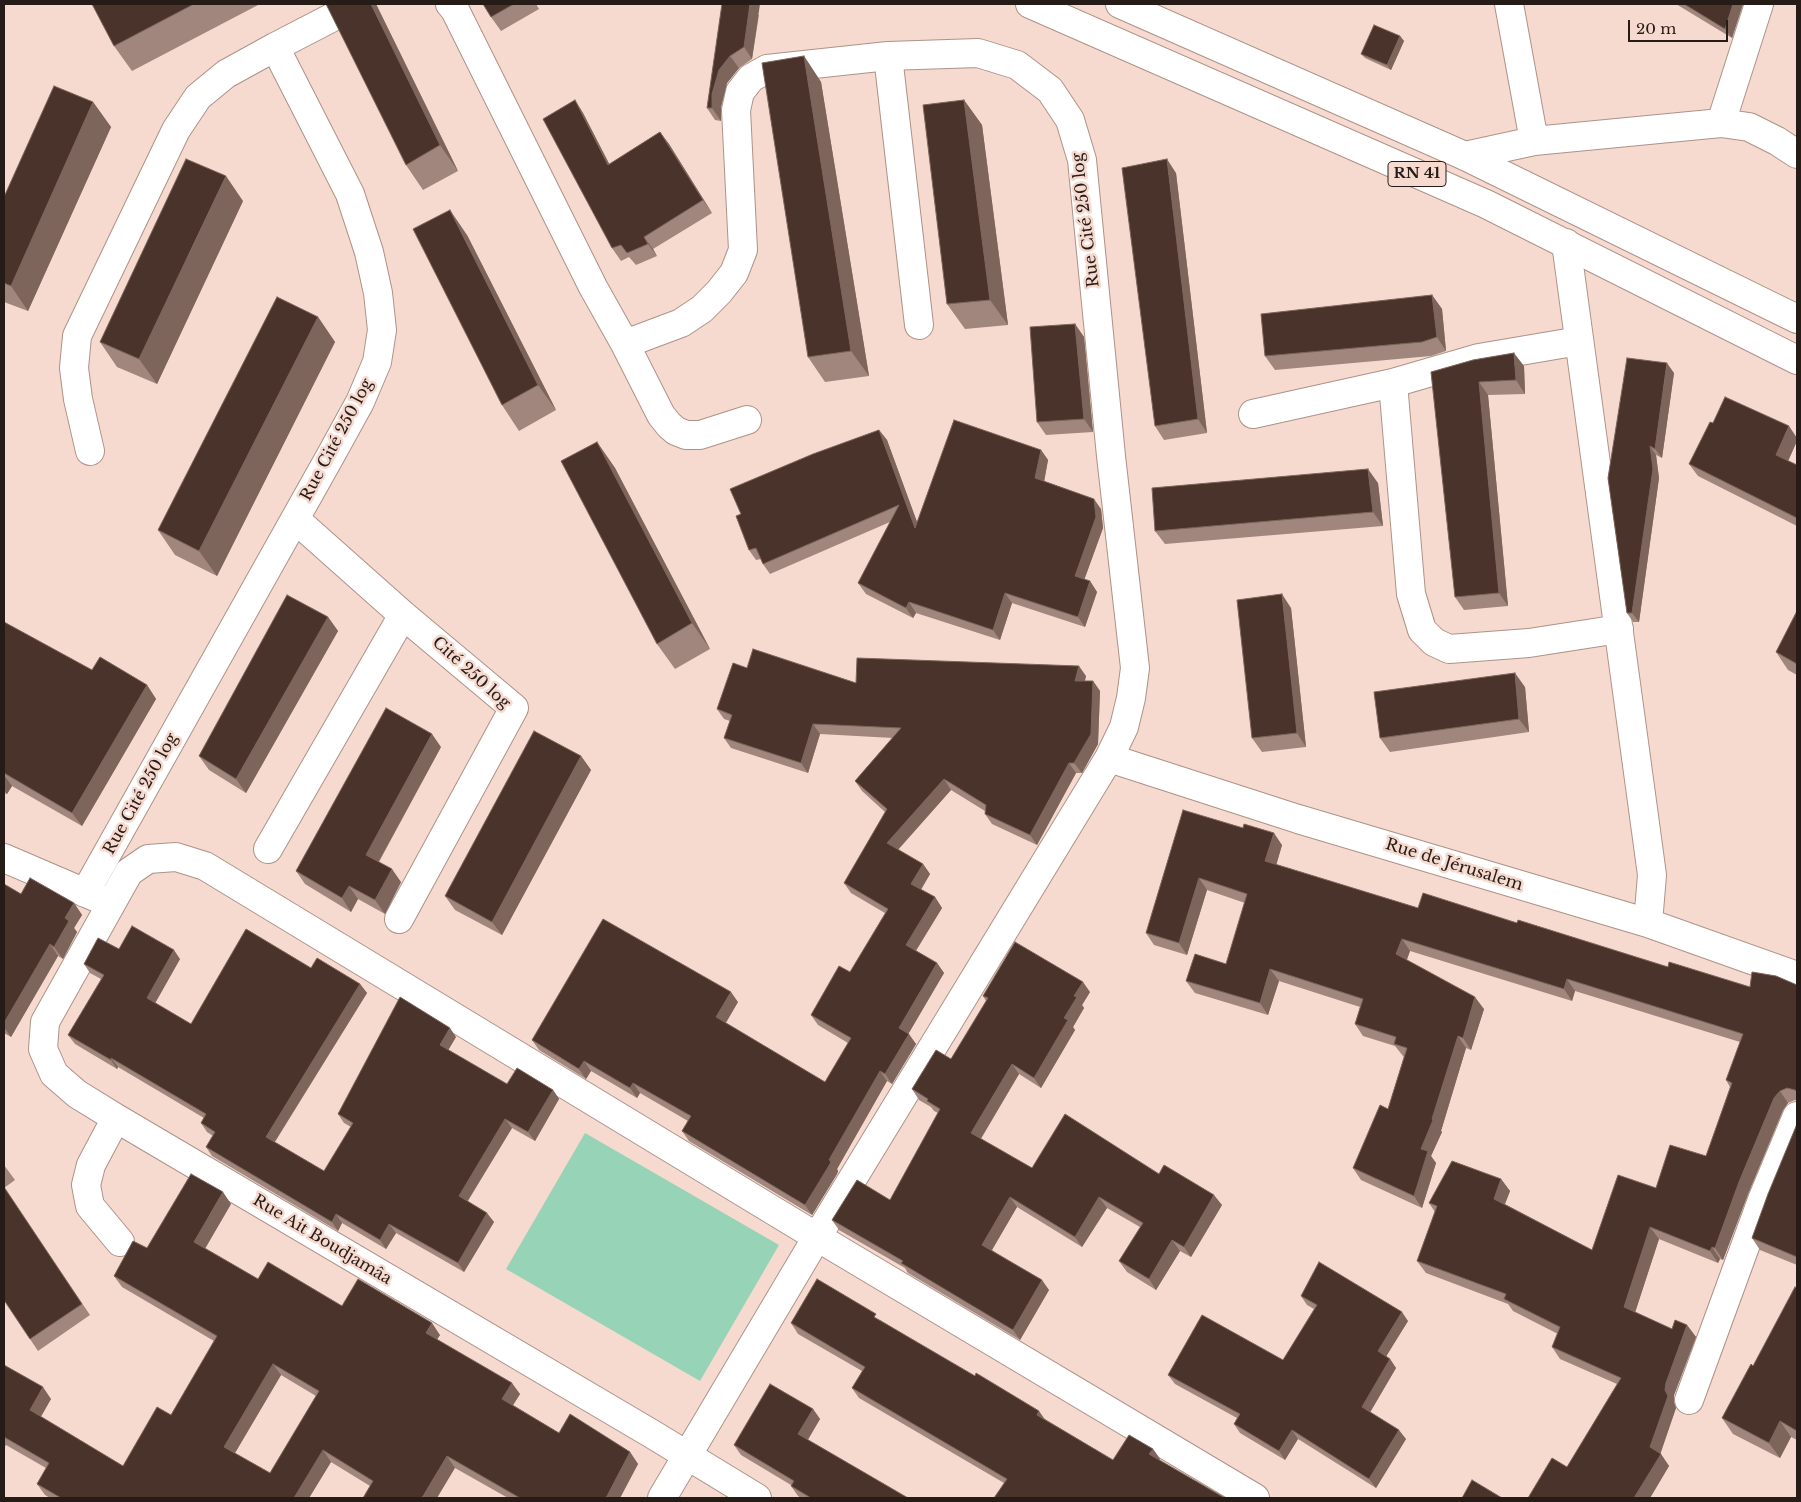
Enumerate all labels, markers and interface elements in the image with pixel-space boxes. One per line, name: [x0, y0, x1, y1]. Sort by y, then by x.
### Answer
scale bar: [1631, 10, 1731, 42]
text: 20 m: [1636, 19, 1676, 38]
street label: Rue Cité 250 log: [1068, 152, 1104, 288]
road number: RN 41: [1388, 162, 1446, 186]
street label: Rue Cité 250 log: [297, 376, 377, 504]
street label: Cité 250 log: [428, 633, 514, 713]
street label: Rue Cité 250 log: [100, 730, 182, 858]
street label: Rue de Jérusalem: [1383, 835, 1525, 895]
street label: Rue Ait Boudjamâa: [249, 1191, 395, 1289]

